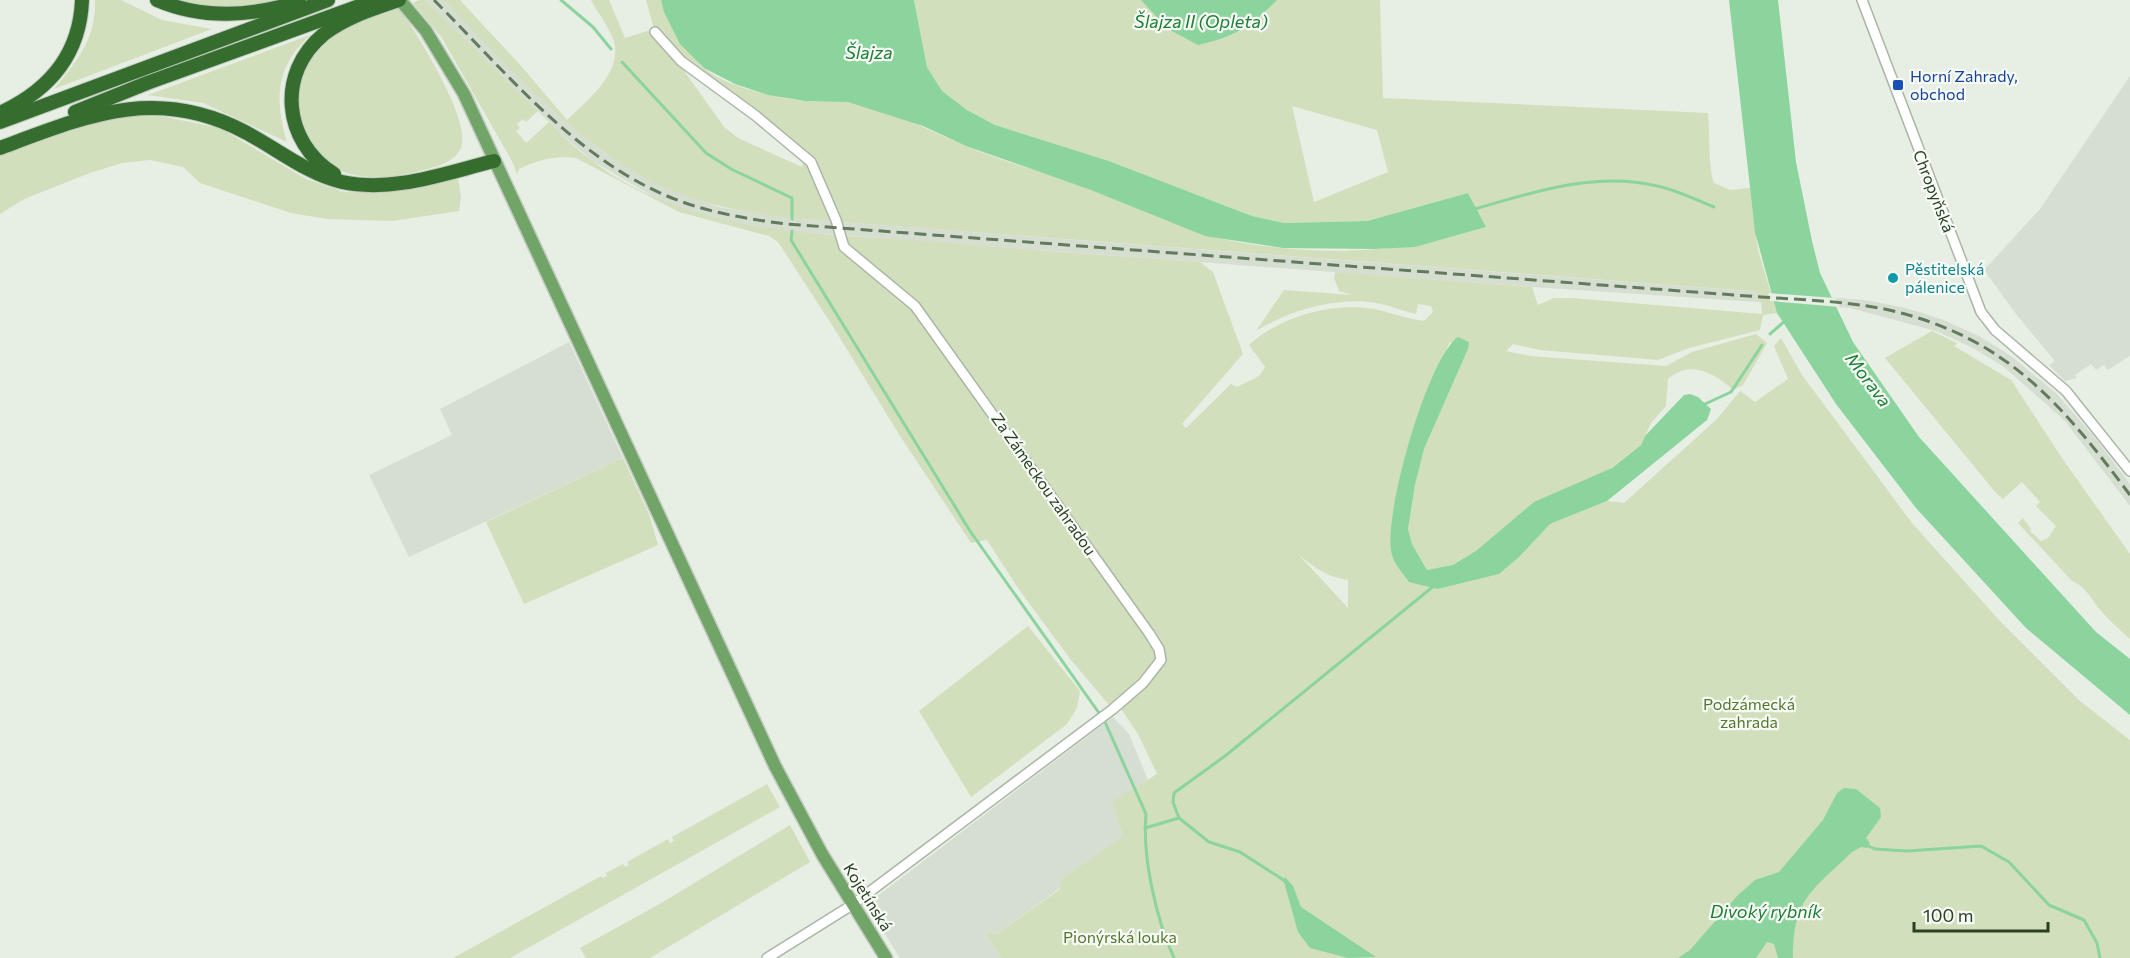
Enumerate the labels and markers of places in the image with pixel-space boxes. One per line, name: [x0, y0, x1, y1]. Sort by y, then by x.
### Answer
place label: Horní Zahrady, obchod: [1910, 66, 2018, 103]
marker: Horní Zahrady, obchod: [1891, 78, 1905, 92]
place label: Pěstitelská pálenice: [1905, 259, 1984, 296]
marker: Pěstitelská pálenice: [1886, 271, 1900, 285]

